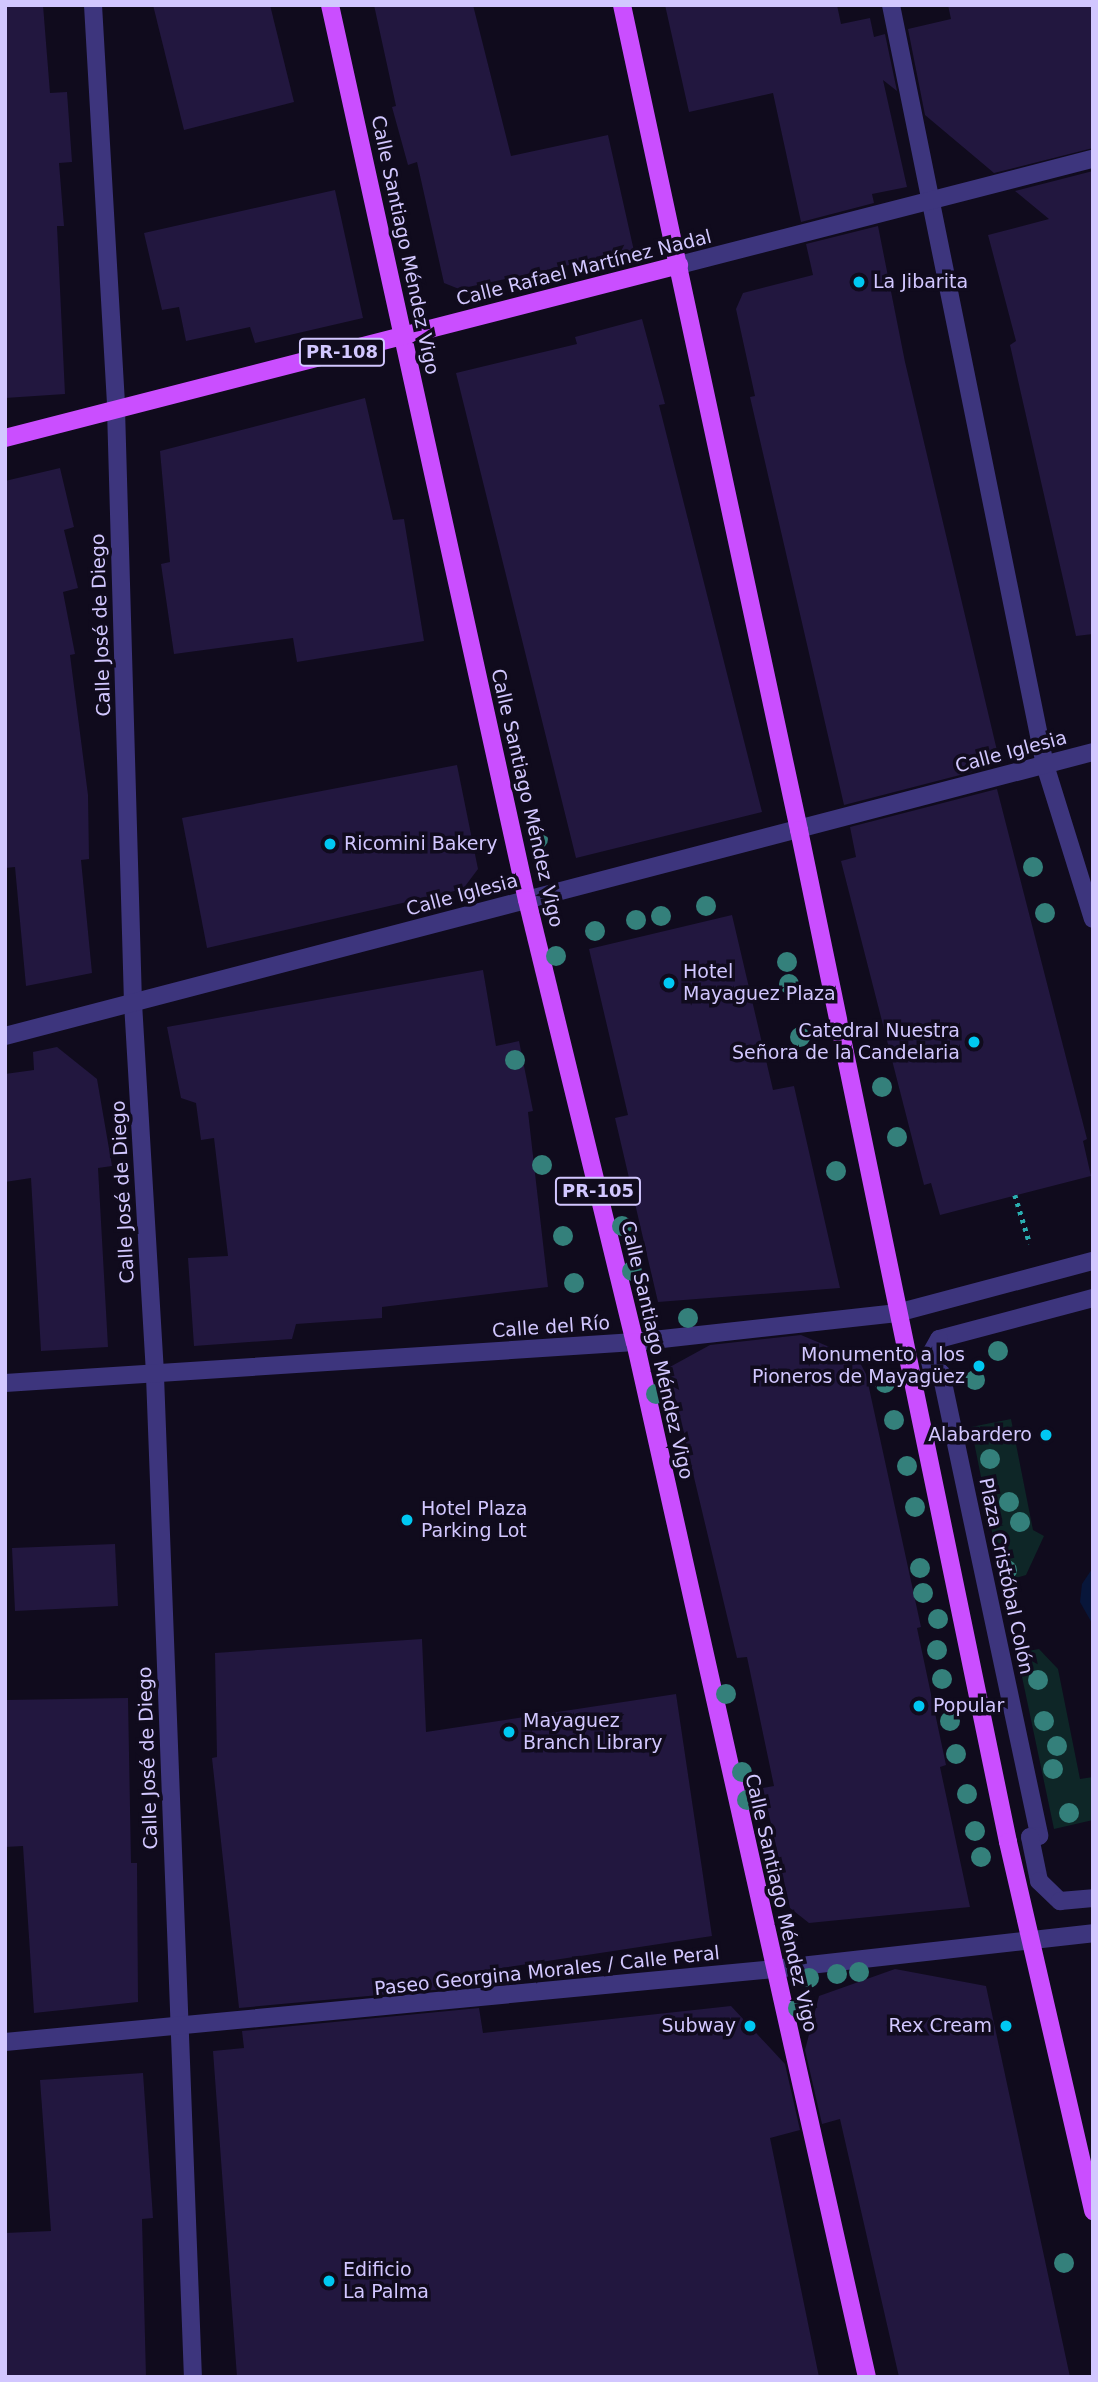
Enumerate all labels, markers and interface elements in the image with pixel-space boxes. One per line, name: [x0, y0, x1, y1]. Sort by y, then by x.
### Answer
street label: Calle Santiago Méndez Vigo: [366, 113, 444, 377]
street label: Calle Rafael Martínez Nadal: [454, 225, 714, 311]
place label: La Jibarita: [873, 271, 968, 293]
marker: La Jibarita: [851, 274, 867, 290]
road number: PR-108: [298, 338, 386, 366]
street label: Calle José de Diego: [86, 533, 116, 717]
street label: Calle Santiago Méndez Vigo: [486, 667, 568, 929]
street label: Calle Iglesia: [953, 726, 1069, 778]
place label: Ricomini Bakery: [344, 833, 497, 855]
marker: Ricomini Bakery: [322, 836, 338, 852]
street label: Calle Iglesia: [404, 869, 520, 921]
place label: Hotel Mayaguez Plaza: [683, 961, 836, 1005]
marker: Hotel Mayaguez Plaza: [661, 975, 677, 991]
place label: Catedral Nuestra Señora de la Candelaria: [732, 1020, 960, 1064]
marker: Catedral Nuestra Señora de la Candelaria: [966, 1034, 982, 1050]
street label: Calle José de Diego: [107, 1100, 139, 1284]
road number: PR-105: [554, 1176, 642, 1206]
street label: Calle Santiago Méndez Vigo: [616, 1219, 698, 1481]
street label: Calle del Río: [491, 1311, 611, 1343]
place label: Monumento a los Pioneros de Mayagüez: [752, 1344, 965, 1388]
marker: Monumento a los Pioneros de Mayagüez: [971, 1358, 987, 1374]
place label: Alabardero: [928, 1424, 1032, 1446]
marker: Alabardero: [1038, 1427, 1054, 1443]
street label: Plaza Cristóbal Colón: [974, 1476, 1038, 1676]
place label: Hotel Plaza Parking Lot: [421, 1498, 527, 1542]
marker: Hotel Plaza Parking Lot: [399, 1512, 415, 1528]
street label: Calle José de Diego: [133, 1666, 163, 1850]
place label: Popular: [933, 1695, 1004, 1717]
marker: Popular: [911, 1698, 927, 1714]
place label: Mayaguez Branch Library: [523, 1710, 662, 1754]
marker: Mayaguez Branch Library: [501, 1724, 517, 1740]
street label: Calle Santiago Méndez Vigo: [740, 1772, 822, 2034]
street label: Paseo Georgina Morales / Calle Peral: [373, 1942, 721, 2000]
place label: Subway: [661, 2015, 736, 2037]
place label: Rex Cream: [889, 2015, 992, 2037]
marker: Subway: [742, 2018, 758, 2034]
marker: Rex Cream: [998, 2018, 1014, 2034]
place label: Edificio La Palma: [343, 2259, 429, 2303]
marker: Edificio La Palma: [321, 2273, 337, 2289]

